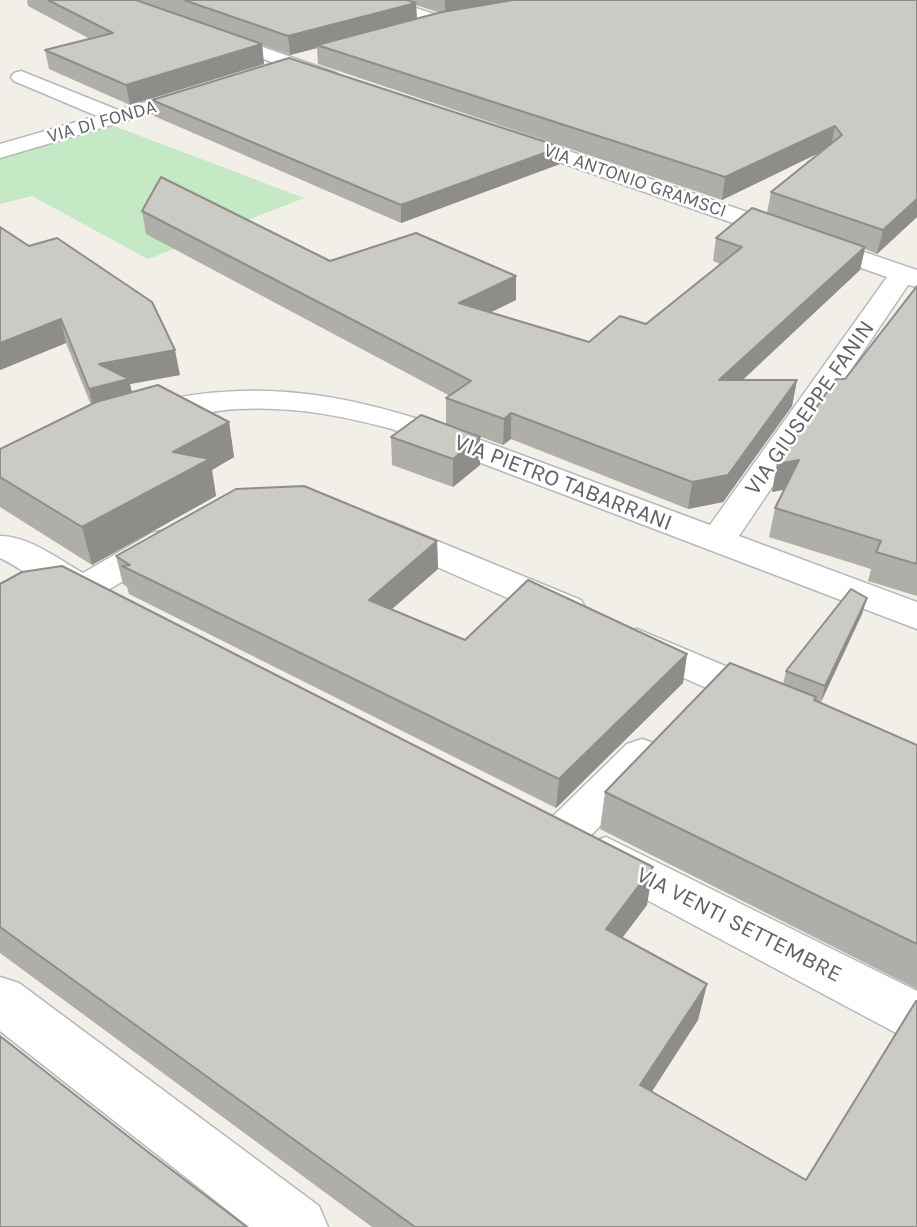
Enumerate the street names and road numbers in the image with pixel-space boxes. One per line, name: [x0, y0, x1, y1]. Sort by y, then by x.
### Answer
street label: VIA DI FONDA: [45, 96, 159, 148]
street label: VIA ANTONIO GRAMSCI: [541, 139, 729, 223]
street label: VIA GIUSEPPE FANIN: [739, 315, 881, 501]
street label: VIA PIETRO TABARRANI: [450, 429, 676, 537]
street label: VIA VENTI SETTEMBRE: [632, 861, 846, 989]

